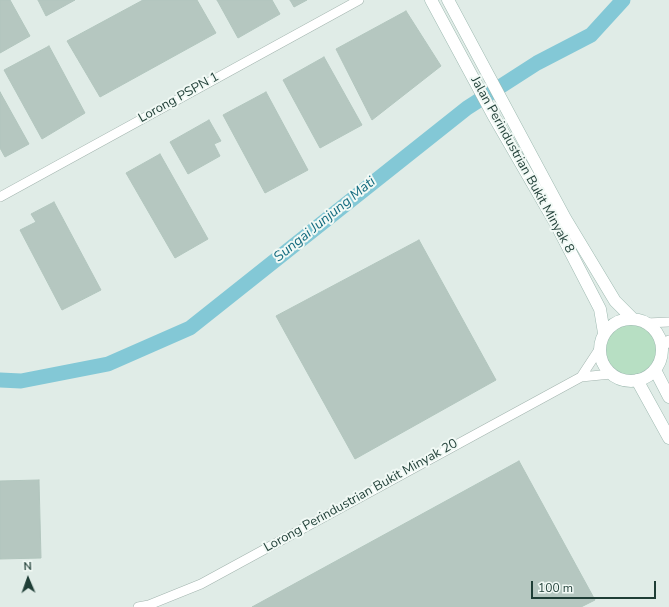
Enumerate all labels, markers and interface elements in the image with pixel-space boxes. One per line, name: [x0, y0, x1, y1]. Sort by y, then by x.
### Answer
street label: Lorong PSPN 1: [136, 69, 222, 127]
street label: Jalan Perindustrian Bukit Minyak 8: [467, 74, 577, 256]
water label: Sungai Junjung Mati: [271, 174, 379, 266]
street label: Lorong Perindustrian Bukit Minyak 20: [261, 436, 461, 556]
north arrow: [8, 559, 48, 599]
text: N: [23, 559, 32, 574]
scale bar: [533, 573, 658, 599]
text: 100 m: [538, 580, 573, 596]

